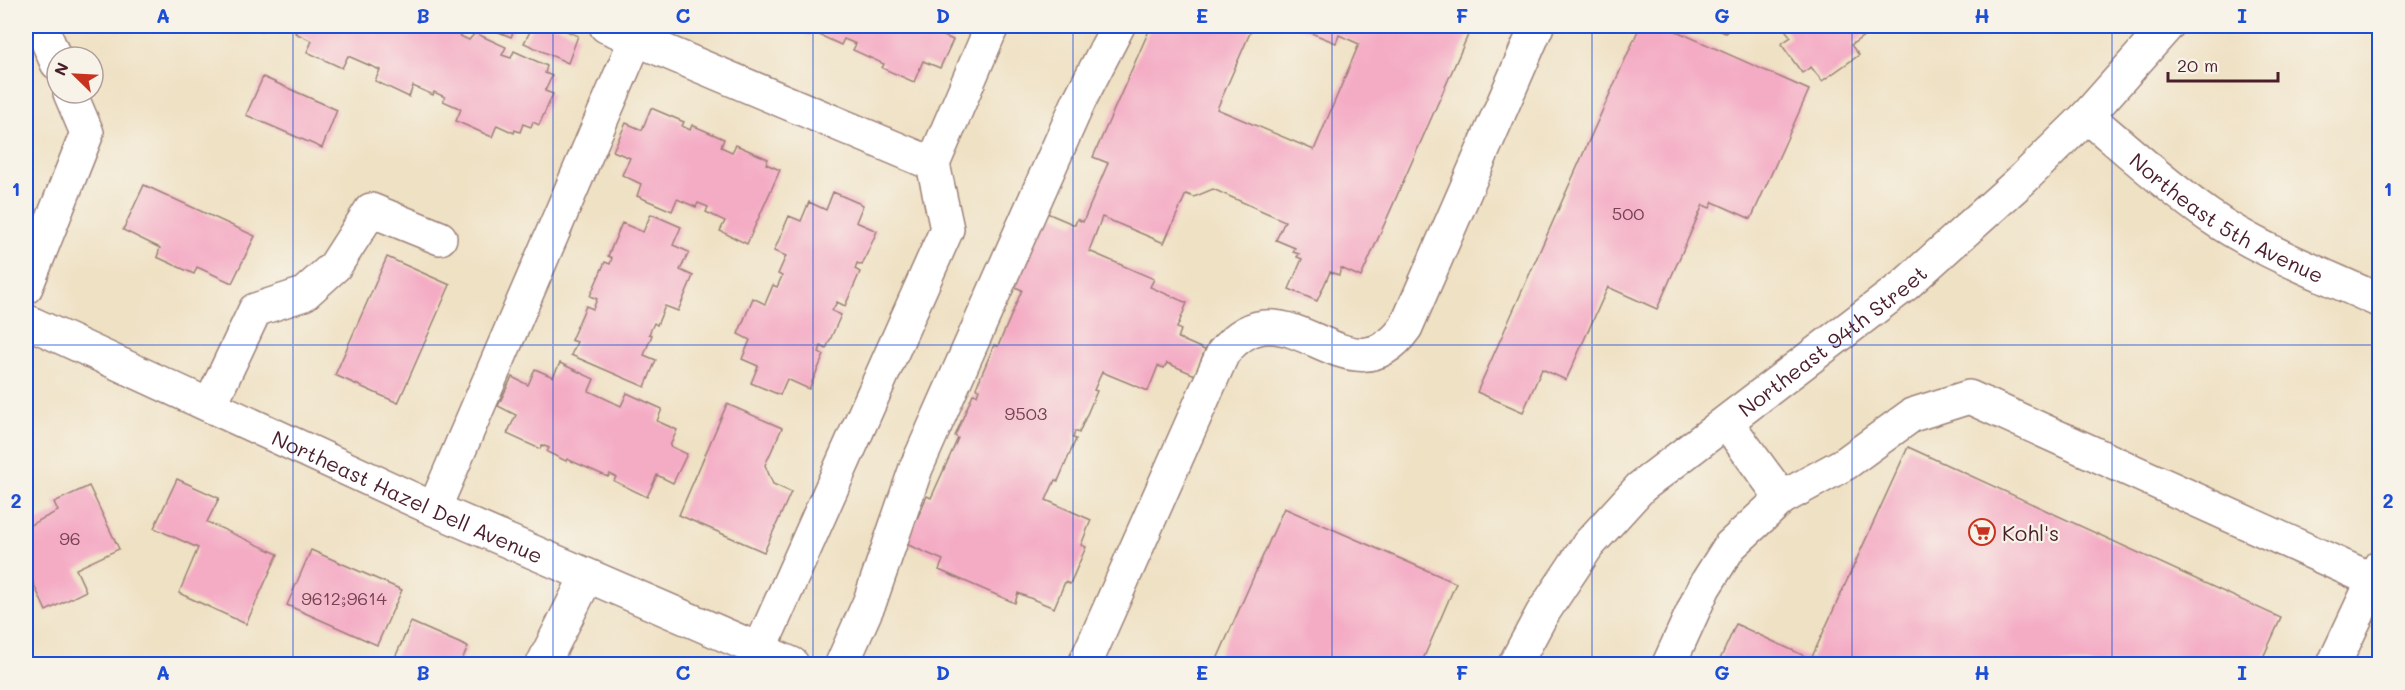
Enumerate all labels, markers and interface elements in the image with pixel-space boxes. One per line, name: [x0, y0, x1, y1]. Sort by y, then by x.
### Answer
text: A: [156, 2, 170, 28]
text: B: [416, 2, 430, 28]
text: C: [676, 2, 691, 28]
text: D: [936, 2, 950, 28]
text: E: [1196, 2, 1208, 28]
text: F: [1456, 2, 1469, 28]
text: G: [1714, 2, 1730, 28]
text: H: [1974, 2, 1990, 28]
text: I: [2237, 2, 2247, 28]
north arrow: [45, 45, 105, 105]
scale bar: [2168, 45, 2278, 83]
text: 20 m: [2177, 53, 2218, 77]
text: N: [49, 59, 73, 79]
street label: Northeast 5th Avenue: [2125, 146, 2328, 288]
text: 1: [12, 175, 20, 201]
text: 1: [2384, 175, 2392, 201]
house number: 500: [1612, 201, 1644, 225]
street label: Northeast 94th Street: [1732, 259, 1932, 422]
house number: 9503: [1005, 401, 1047, 425]
street label: Northeast Hazel Dell Avenue: [268, 423, 547, 568]
text: 2: [10, 487, 22, 513]
text: 2: [2382, 487, 2394, 513]
supermarket icon: Kohl's: [1967, 517, 1997, 547]
place label: Kohl's: [2002, 519, 2059, 546]
house number: 96: [59, 526, 81, 550]
house number: 9612;9614: [301, 586, 387, 610]
text: A: [156, 659, 170, 685]
text: B: [416, 659, 430, 685]
text: C: [676, 659, 691, 685]
text: D: [936, 659, 950, 685]
text: E: [1196, 659, 1208, 685]
text: F: [1456, 659, 1469, 685]
text: G: [1714, 659, 1730, 685]
text: H: [1974, 659, 1990, 685]
text: I: [2237, 659, 2247, 685]

